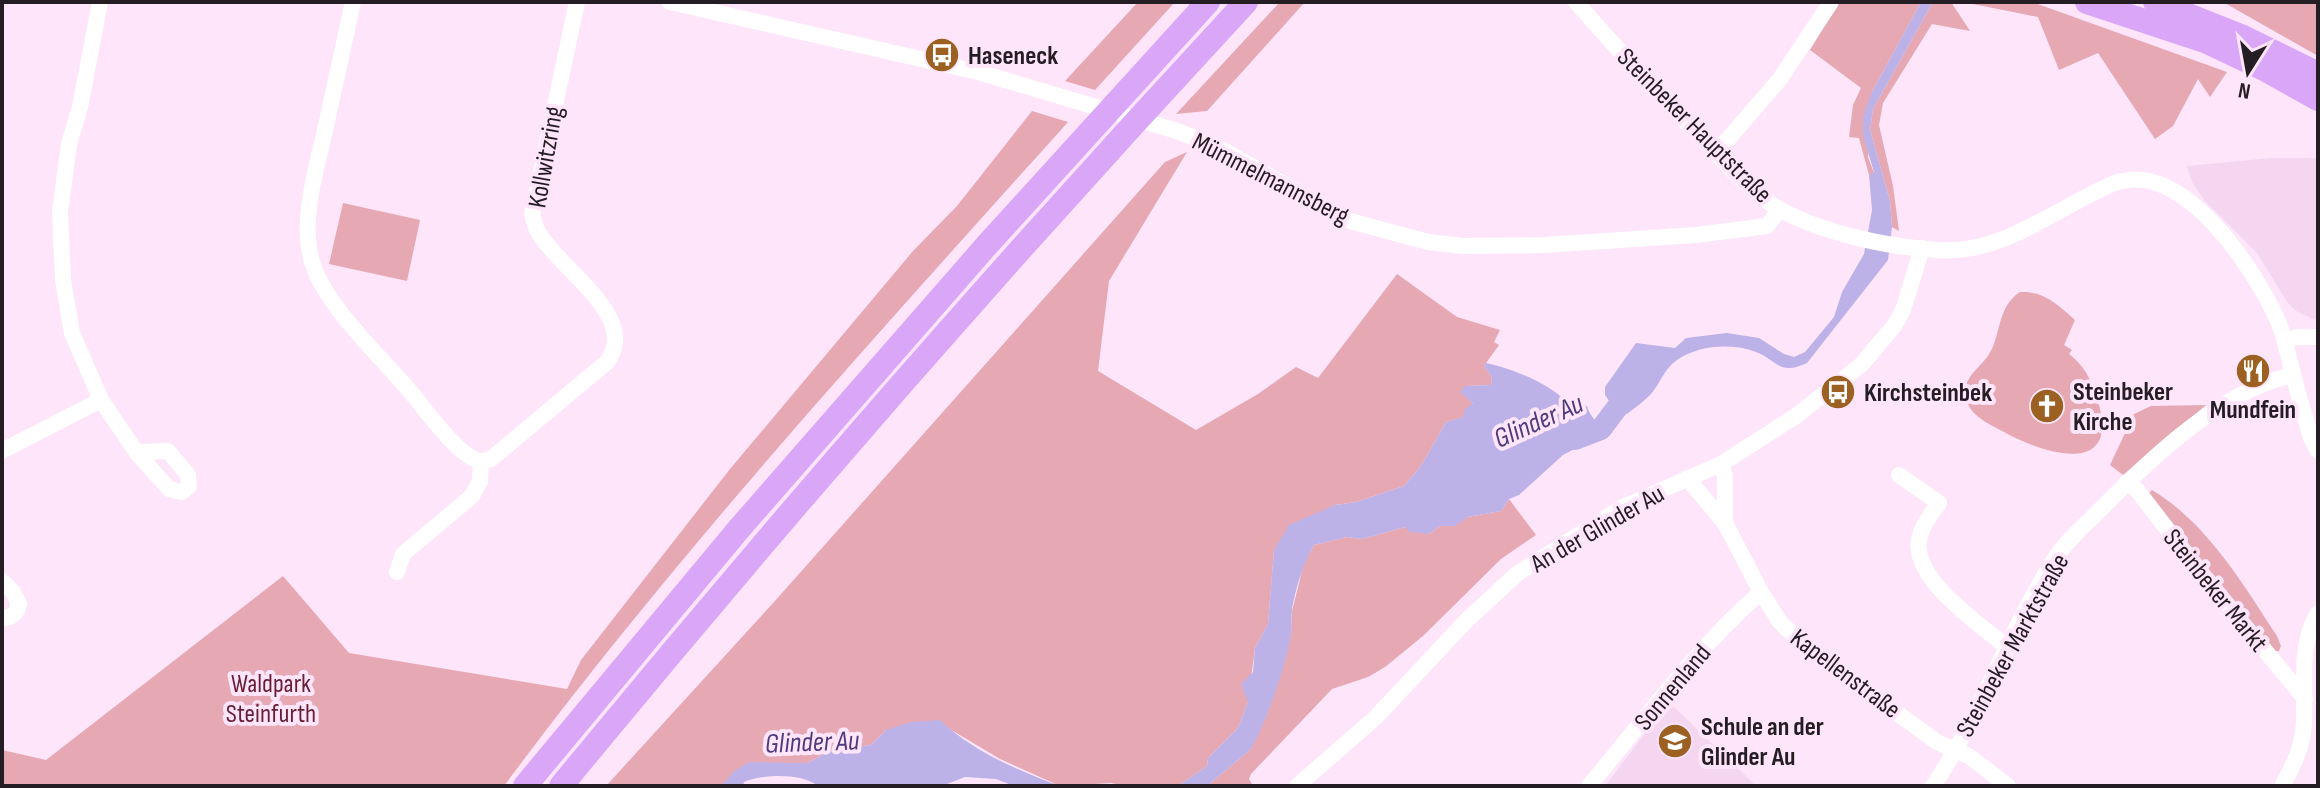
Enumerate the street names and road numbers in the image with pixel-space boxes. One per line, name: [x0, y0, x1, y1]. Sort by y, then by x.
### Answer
street label: Steinbeker Hauptstraße: [1610, 42, 1778, 210]
street label: Kollwitzring: [522, 104, 571, 210]
street label: Mümmelmannsberg: [1187, 127, 1354, 232]
street label: An der Glinder Au: [1525, 479, 1670, 580]
street label: Steinbeker Markt: [2156, 523, 2274, 659]
street label: Steinbeker Marktstraße: [1950, 549, 2076, 743]
street label: Kapellenstraße: [1784, 623, 1906, 726]
street label: Sonnenland: [1628, 639, 1718, 737]

